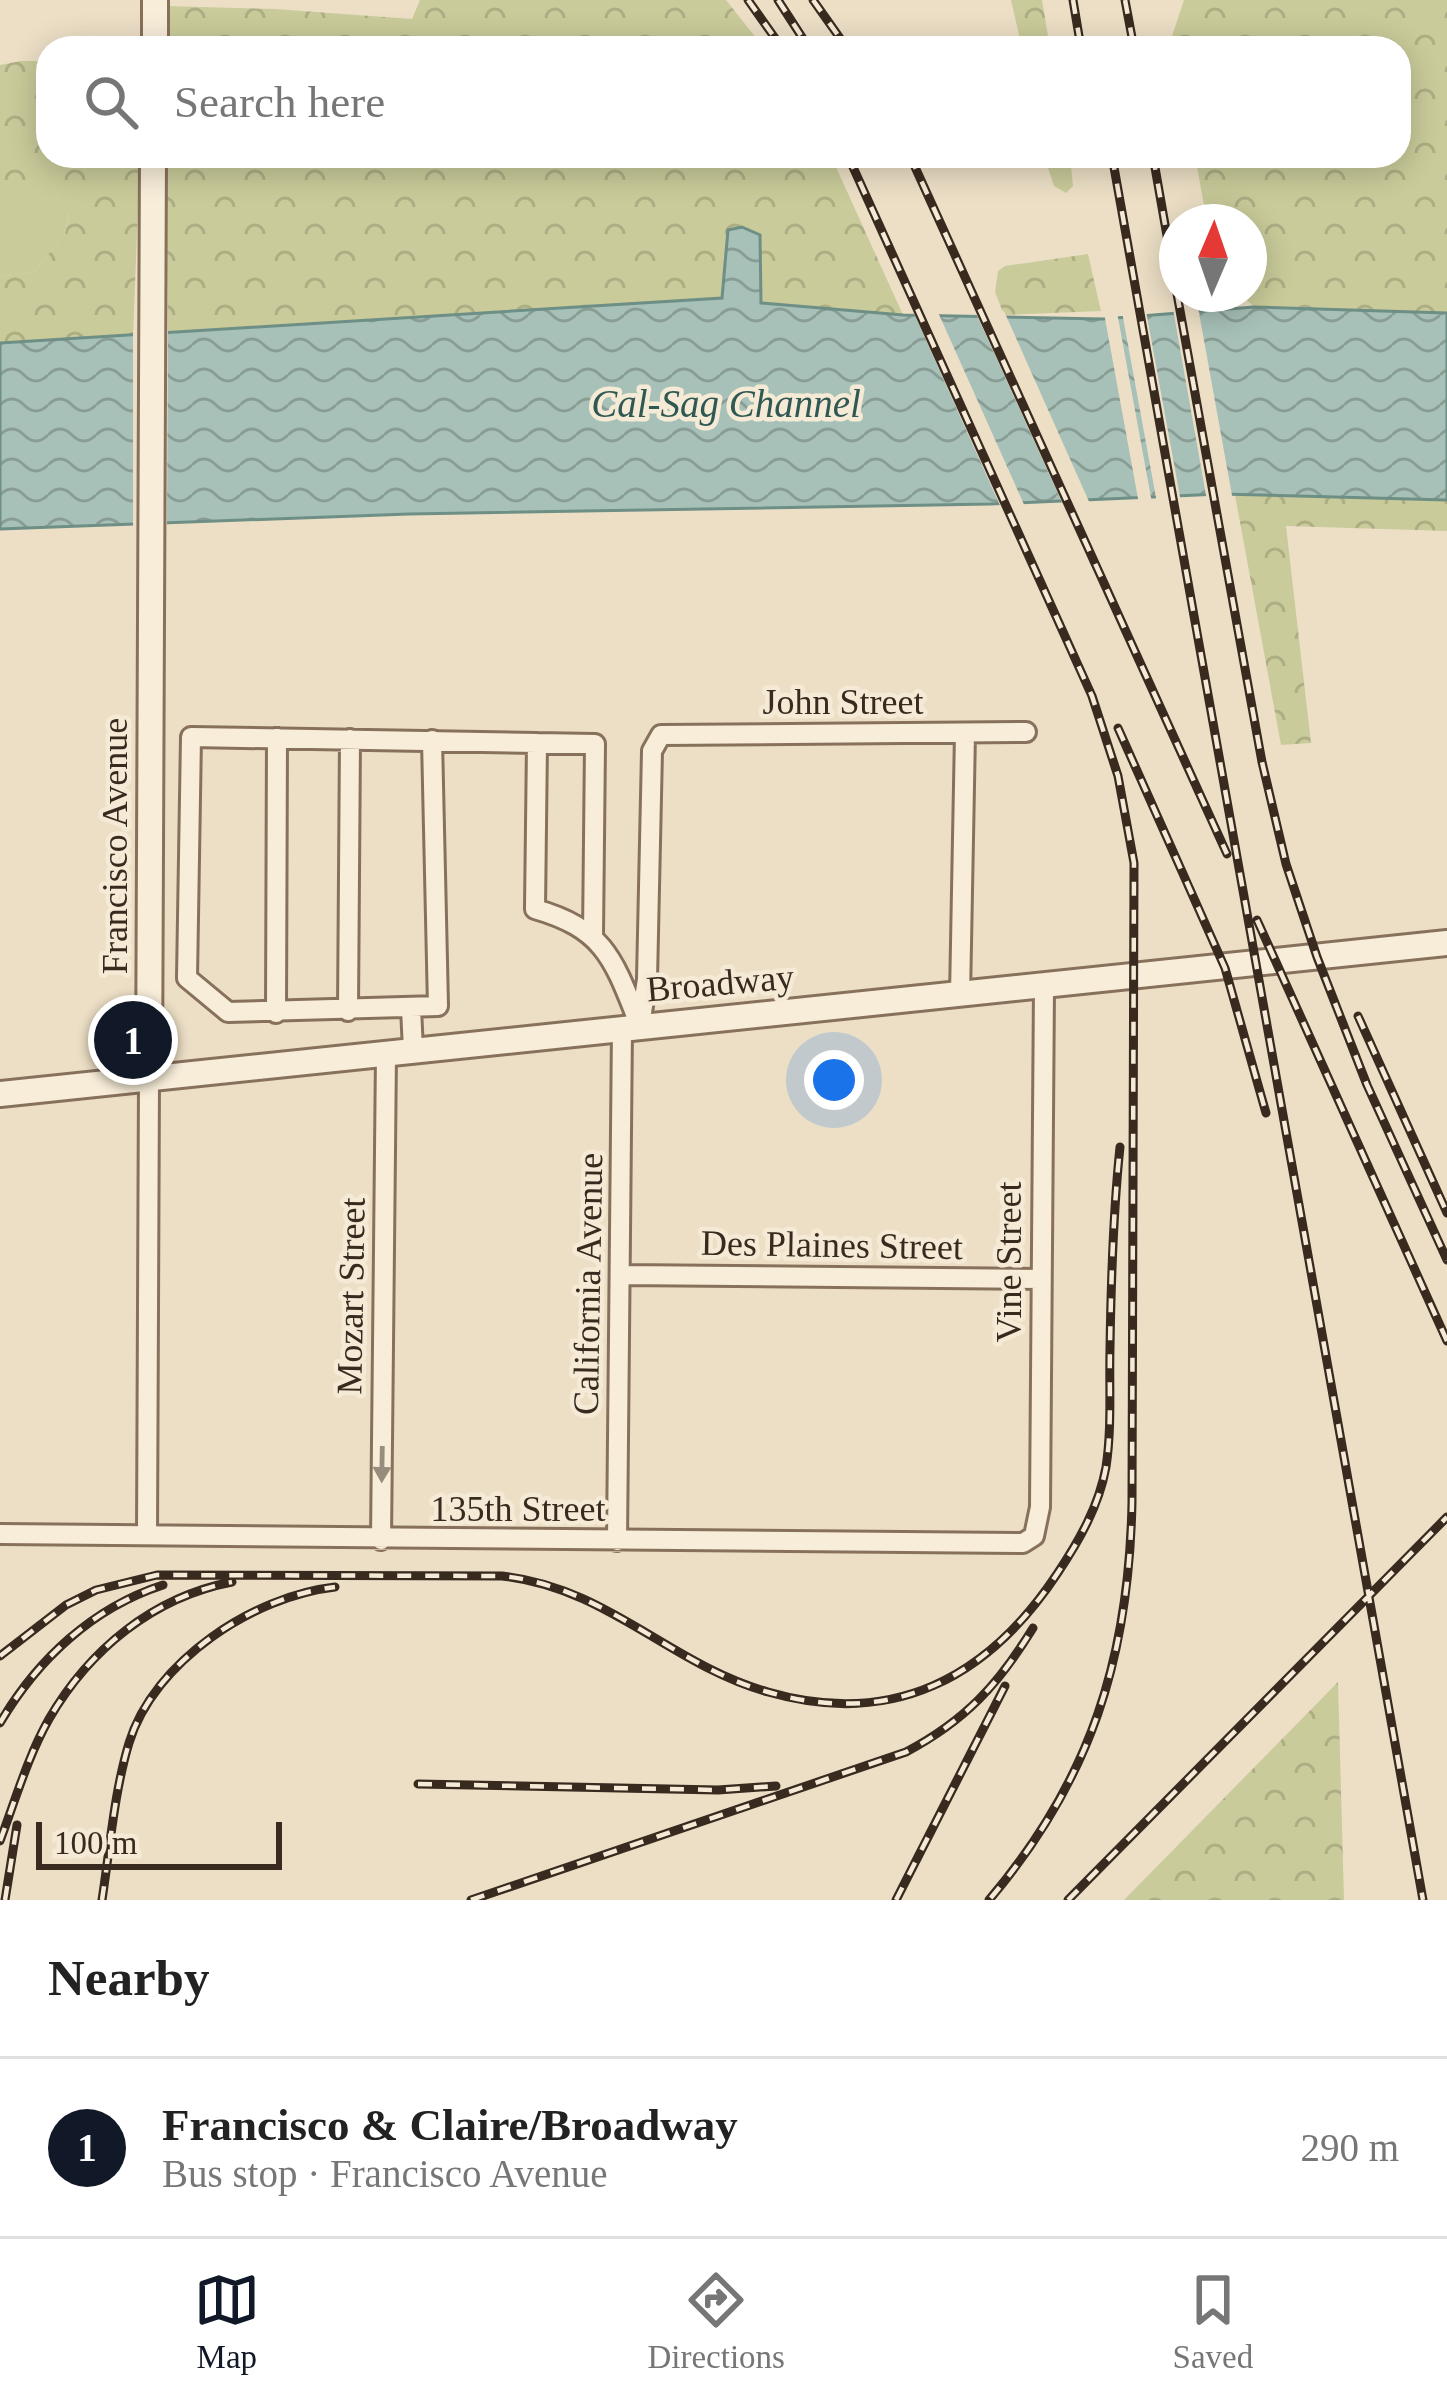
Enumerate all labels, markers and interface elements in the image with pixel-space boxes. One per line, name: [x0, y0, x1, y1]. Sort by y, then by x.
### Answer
search box: [36, 36, 1411, 168]
icon: search: [78, 69, 144, 135]
text: Search here: [174, 77, 385, 127]
north arrow: [1159, 204, 1267, 312]
water label: Cal-Sag Channel: [591, 382, 861, 426]
street label: John Street: [763, 682, 923, 722]
street label: Francisco Avenue: [95, 718, 135, 974]
street label: Broadway: [645, 957, 796, 1009]
pin: 1: [94, 995, 172, 1085]
your location: [804, 1050, 864, 1110]
street label: California Avenue: [566, 1153, 610, 1415]
street label: Vine Street: [989, 1182, 1029, 1342]
street label: Mozart Street: [329, 1197, 373, 1395]
street label: Des Plaines Street: [701, 1223, 963, 1267]
one-way arrow: [372, 1446, 392, 1484]
street label: 135th Street: [431, 1489, 605, 1529]
scale bar: [36, 1816, 282, 1869]
text: 100 m: [54, 1825, 137, 1861]
text: Nearby: [48, 1950, 209, 2006]
text: Francisco & Claire/Broadway: [162, 2100, 738, 2150]
text: 1: [77, 2126, 97, 2169]
text: 290 m: [1300, 2126, 1399, 2169]
text: Bus stop · Francisco Avenue: [162, 2152, 608, 2195]
tab: Map: [194, 2267, 260, 2376]
tab: Directions: [647, 2267, 785, 2376]
tab: Saved: [1173, 2267, 1253, 2376]

